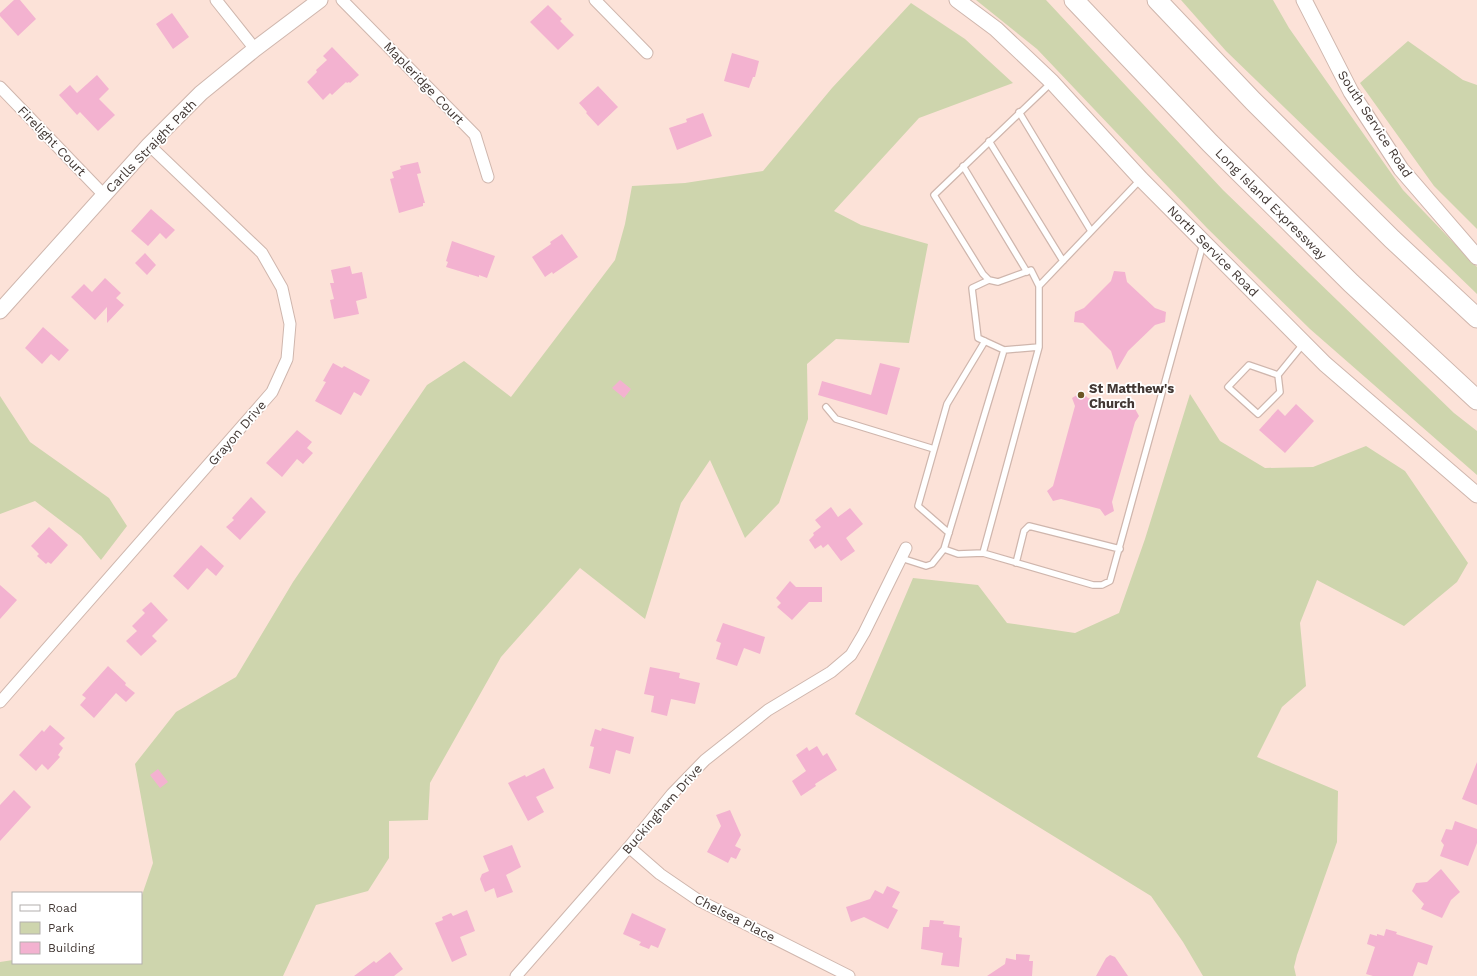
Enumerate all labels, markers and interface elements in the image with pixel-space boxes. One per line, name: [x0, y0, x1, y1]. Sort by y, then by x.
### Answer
street label: Mapleridge Court: [381, 39, 468, 128]
street label: South Service Road: [1335, 68, 1415, 180]
street label: Carlls Straight Path: [103, 96, 199, 196]
street label: Firelight Court: [15, 103, 89, 179]
street label: Long Island Expressway: [1212, 145, 1330, 263]
street label: North Service Road: [1164, 202, 1262, 300]
place label: St Matthew's Church: [1089, 381, 1174, 411]
marker: St Matthew's Church: [1076, 390, 1086, 400]
street label: Grayon Drive: [205, 398, 269, 468]
street label: Buckingham Drive: [619, 761, 705, 857]
street label: Chelsea Place: [692, 891, 778, 945]
legend: [12, 892, 142, 964]
text: Road: [48, 901, 77, 915]
text: Park: [48, 921, 74, 935]
text: Building: [48, 941, 95, 955]

